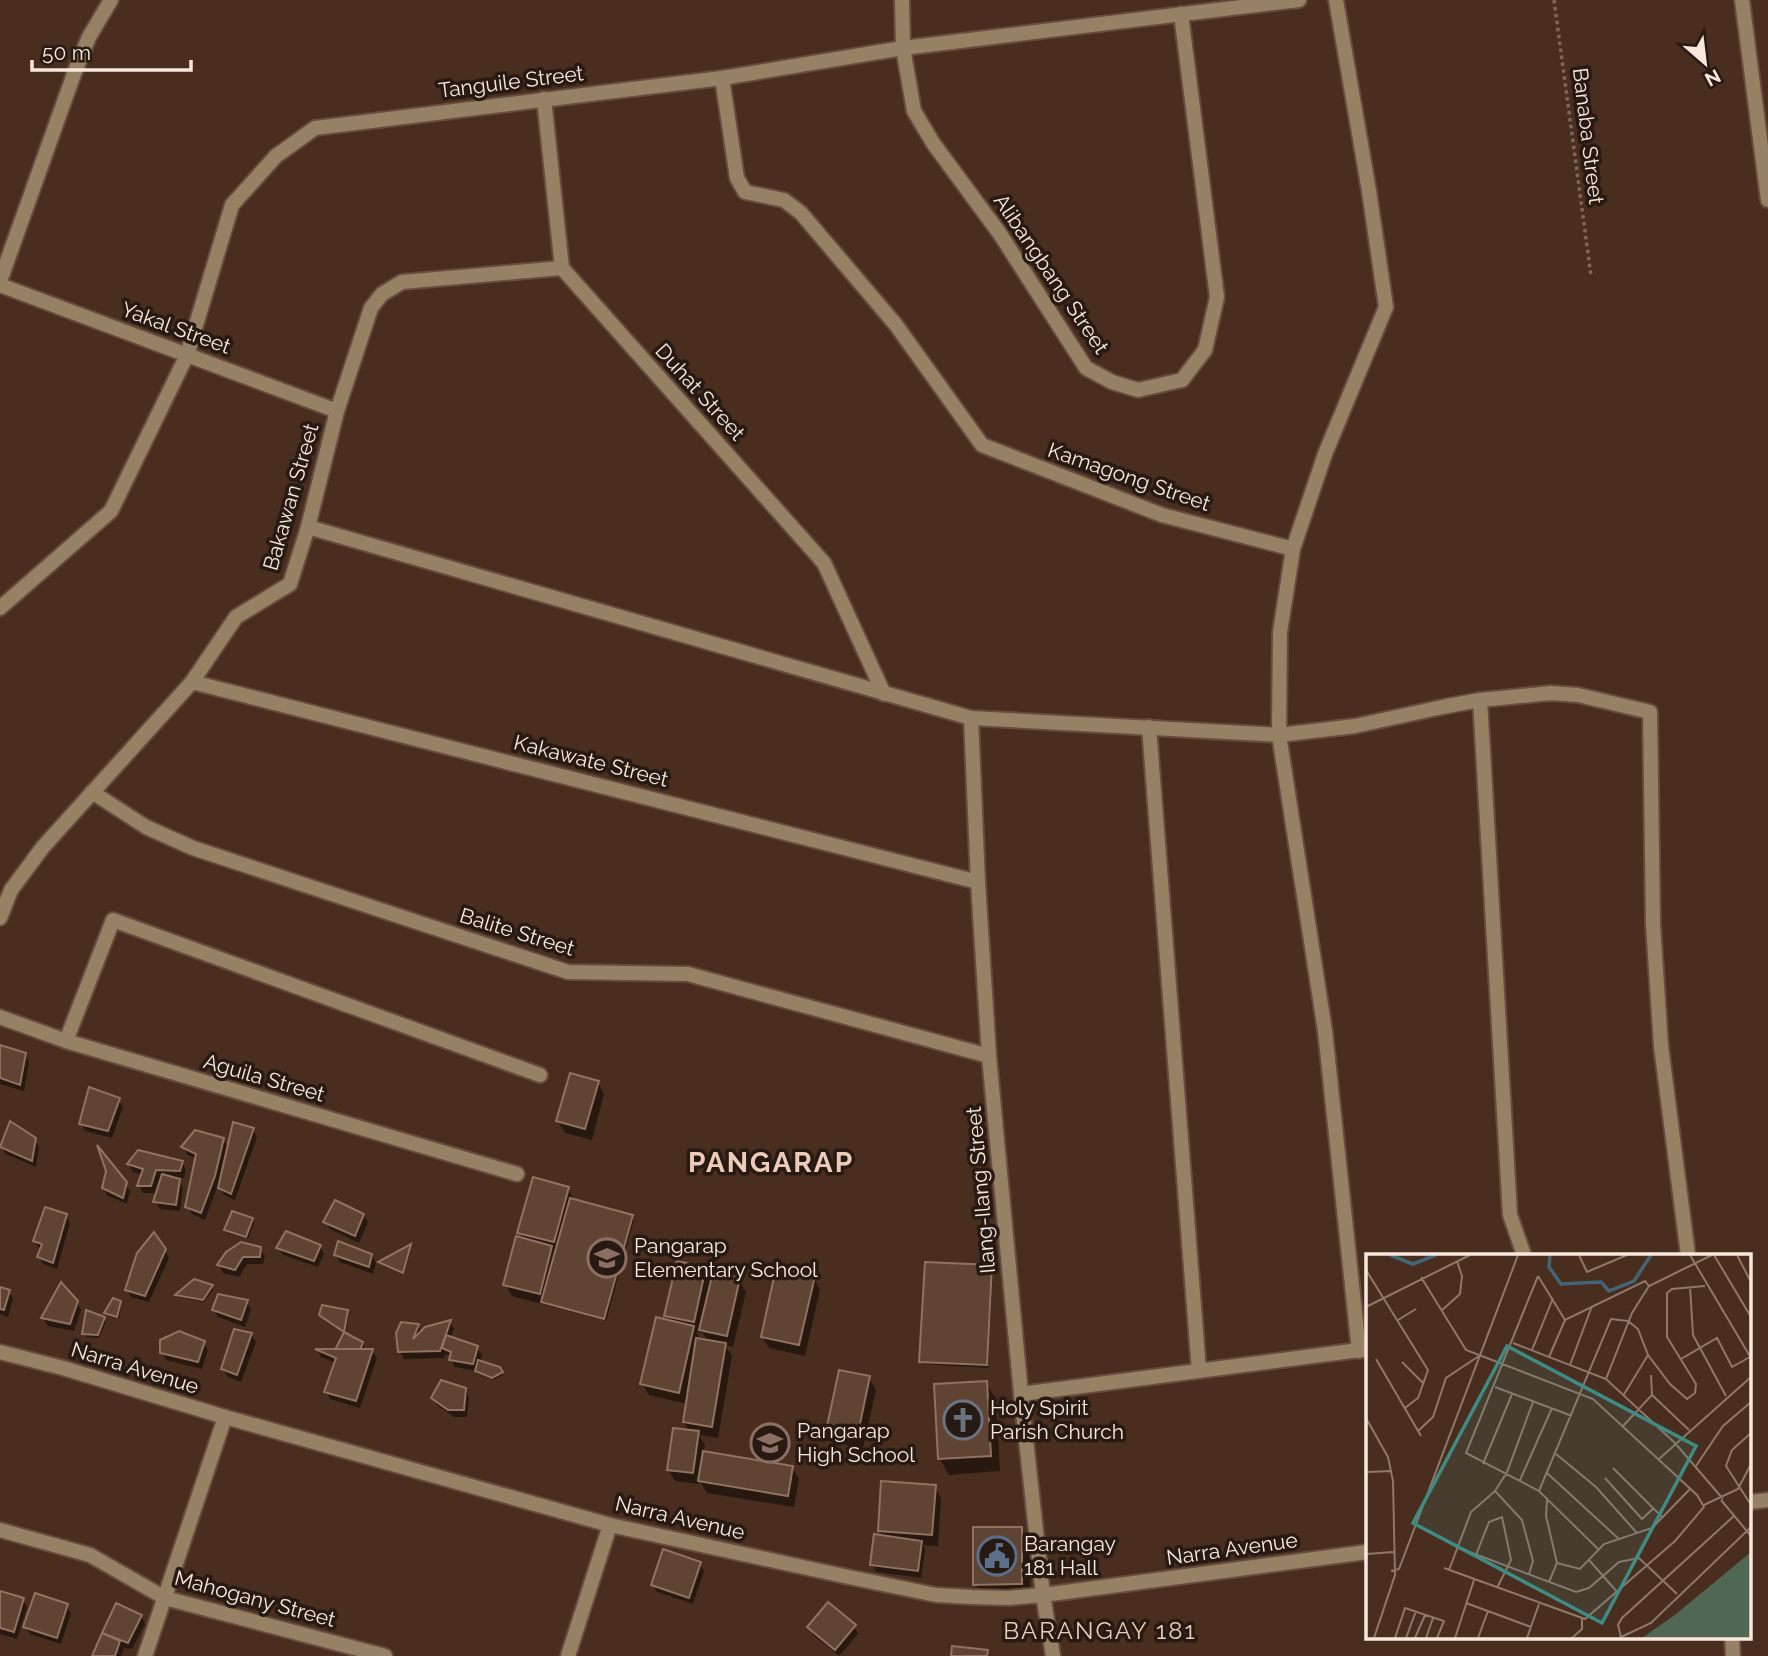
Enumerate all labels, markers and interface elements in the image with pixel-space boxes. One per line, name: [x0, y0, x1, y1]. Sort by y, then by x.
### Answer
scale bar: [32, 28, 191, 72]
north arrow: [1670, 28, 1740, 98]
text: 50 m: [42, 40, 91, 65]
street label: Tanguile Street: [437, 60, 585, 103]
text: N: [1701, 65, 1725, 91]
street label: Banaba Street: [1568, 66, 1609, 206]
street label: Alibangbang Street: [989, 189, 1114, 358]
street label: Yakal Street: [118, 296, 234, 359]
street label: Duhat Street: [650, 338, 750, 445]
street label: Bakawan Street: [258, 421, 323, 573]
street label: Kamagong Street: [1045, 437, 1214, 516]
street label: Kakawate Street: [511, 729, 671, 792]
street label: Balite Street: [457, 902, 577, 961]
street label: Aguila Street: [201, 1048, 327, 1107]
street label: Ilang-Ilang Street: [961, 1105, 1000, 1275]
district label: PANGARAP: [688, 1146, 854, 1179]
place label: Pangarap Elementary School: [634, 1233, 818, 1282]
school or university icon: Pangarap Elementary School: [586, 1237, 628, 1279]
inset map: [1366, 1254, 1750, 1638]
street label: Narra Avenue: [68, 1336, 202, 1399]
place label: Holy Spirit Parish Church: [990, 1395, 1124, 1444]
church icon: Holy Spirit Parish Church: [942, 1399, 984, 1441]
place label: Pangarap High School: [797, 1418, 915, 1467]
school or university icon: Pangarap High School: [749, 1422, 791, 1464]
street label: Narra Avenue: [613, 1490, 747, 1545]
street label: Narra Avenue: [1165, 1527, 1299, 1570]
place label: Barangay 181 Hall: [1024, 1531, 1116, 1580]
public building icon: Barangay 181 Hall: [976, 1535, 1018, 1577]
street label: Mahogany Street: [172, 1565, 338, 1632]
district label: BARANGAY 181: [1003, 1616, 1197, 1645]

